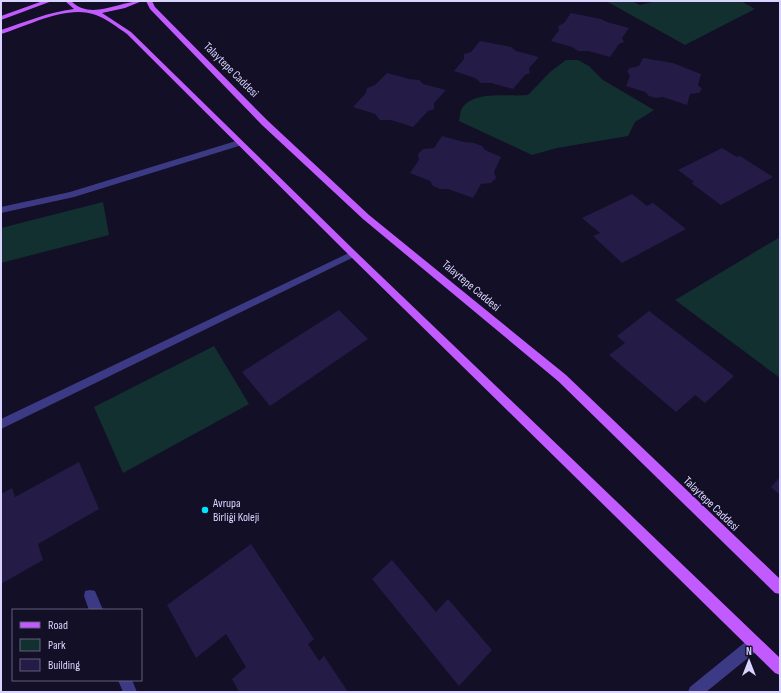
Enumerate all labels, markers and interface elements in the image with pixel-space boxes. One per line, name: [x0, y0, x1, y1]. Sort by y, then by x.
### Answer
street label: Talaytepe Caddesi: [200, 39, 262, 101]
street label: Talaytepe Caddesi: [439, 257, 503, 315]
street label: Talaytepe Caddesi: [680, 474, 742, 534]
place label: Avrupa Birliği Koleji: [212, 496, 259, 525]
marker: Avrupa Birliği Koleji: [200, 505, 210, 515]
legend: [12, 609, 142, 681]
text: Road: [48, 618, 68, 633]
text: Park: [48, 638, 66, 653]
north arrow: [729, 641, 769, 681]
text: N: [746, 645, 752, 658]
text: Building: [48, 658, 80, 673]

